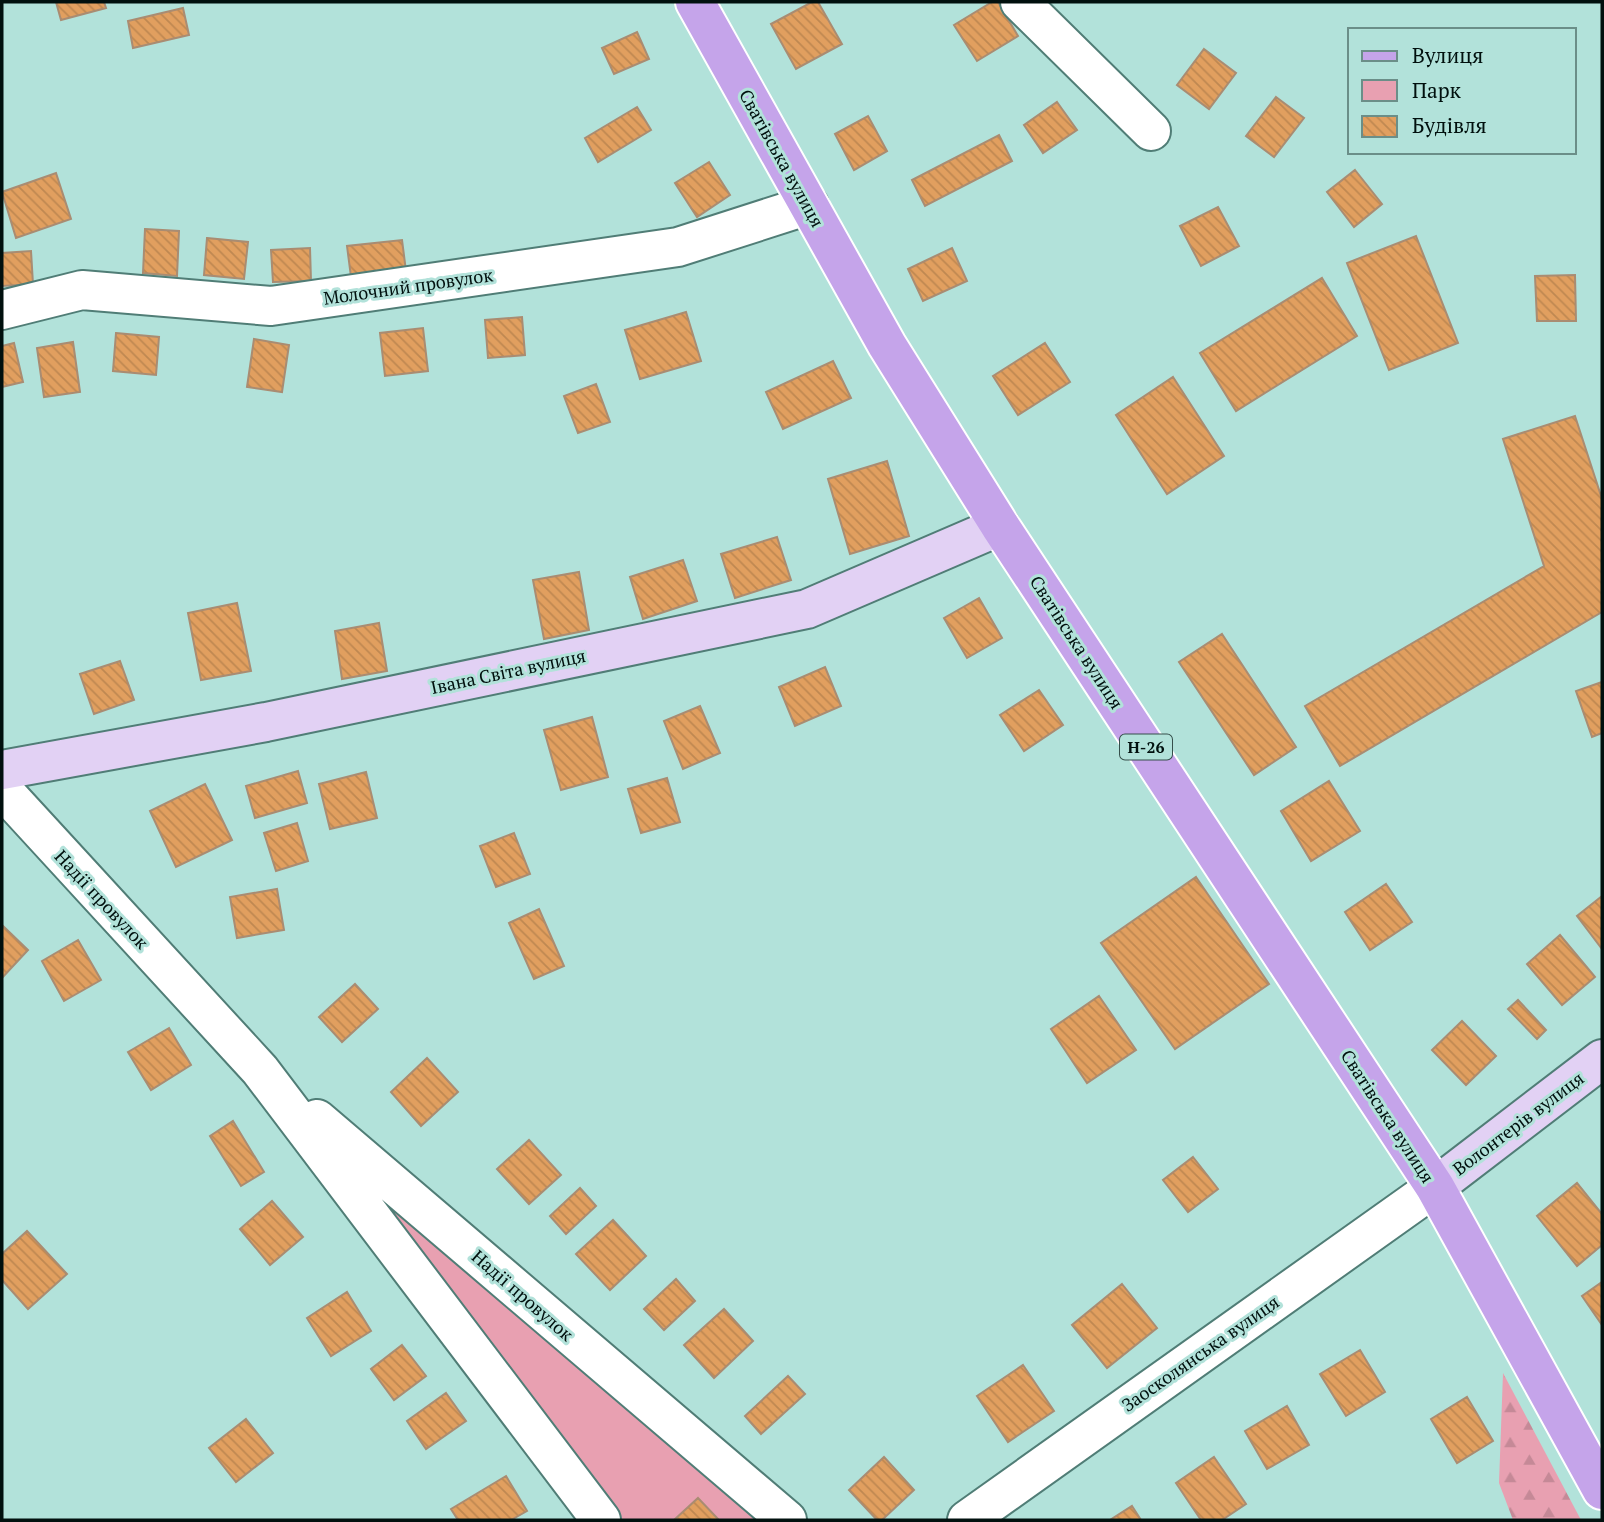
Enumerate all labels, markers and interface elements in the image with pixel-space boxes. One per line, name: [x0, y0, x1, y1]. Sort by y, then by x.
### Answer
legend: [1348, 28, 1576, 154]
text: Вулиця: [1412, 41, 1483, 69]
text: Парк: [1412, 76, 1462, 104]
street label: Сватівська вулиця: [734, 85, 830, 231]
text: Будівля: [1412, 111, 1487, 139]
street label: Молочний провулок: [322, 262, 494, 310]
street label: Сватівська вулиця: [1025, 571, 1129, 713]
street label: Івана Світа вулиця: [428, 643, 588, 699]
road number: Н-26: [1120, 734, 1172, 760]
street label: Надії провулок: [50, 844, 154, 954]
street label: Сватівська вулиця: [1336, 1045, 1440, 1187]
street label: Волонтерів вулиця: [1448, 1066, 1588, 1180]
street label: Надії провулок: [467, 1244, 579, 1346]
street label: Заосколянська вулиця: [1116, 1290, 1284, 1416]

